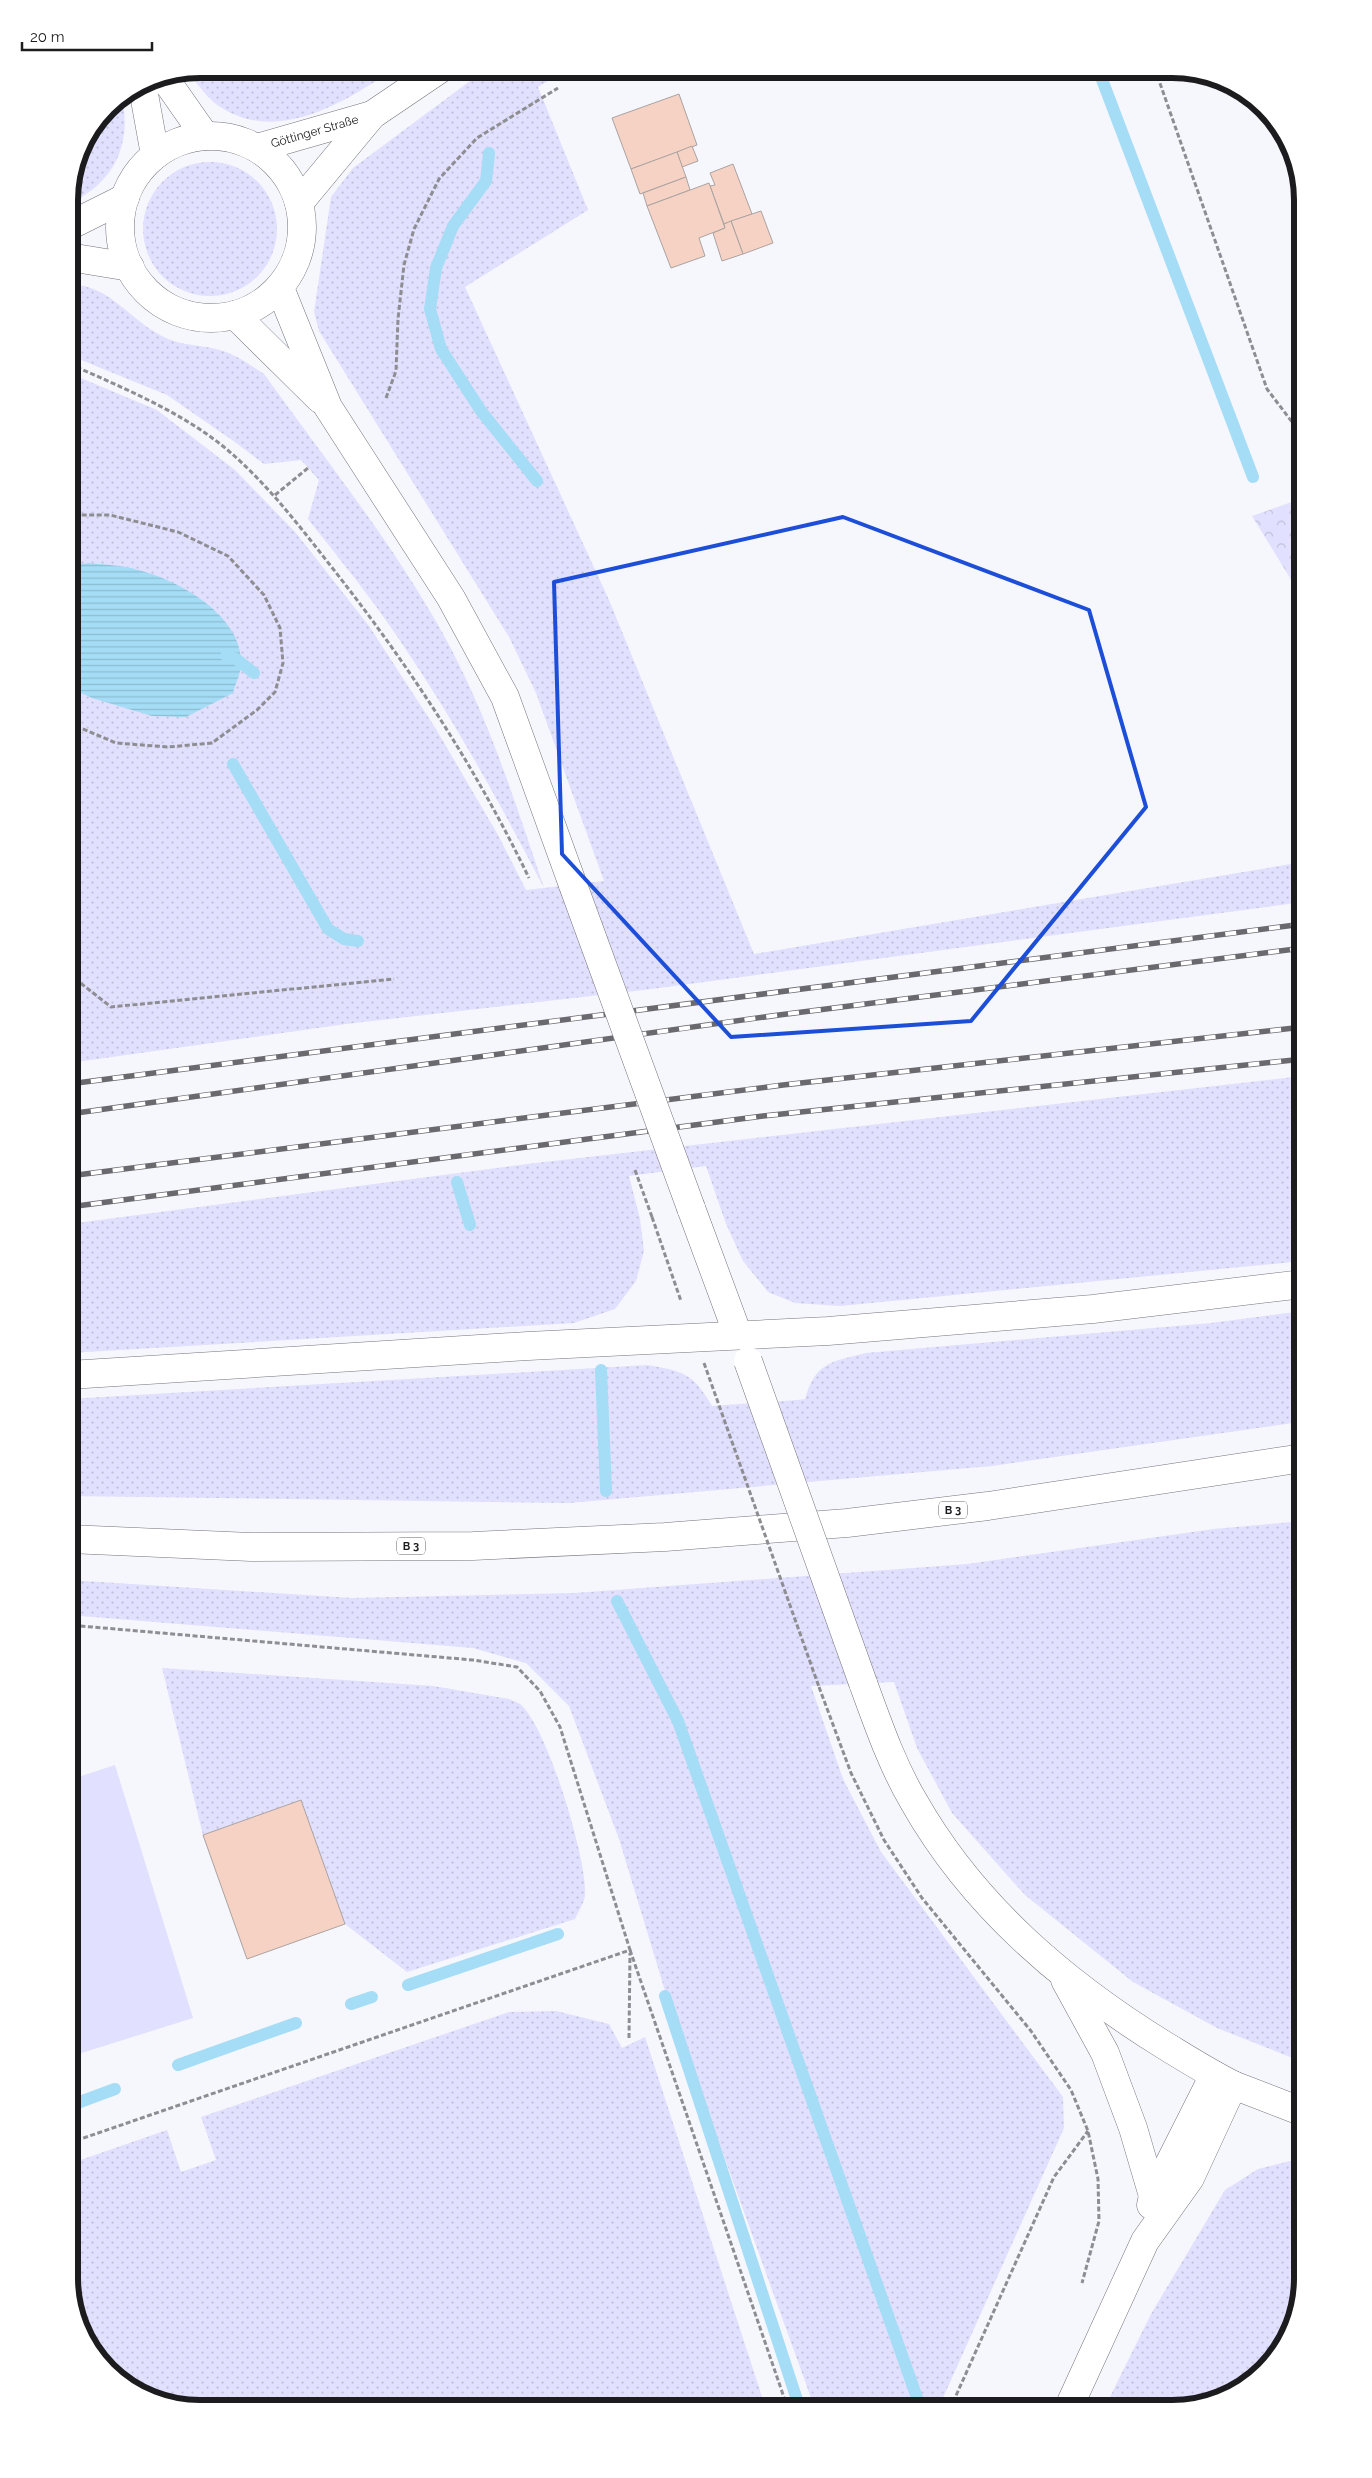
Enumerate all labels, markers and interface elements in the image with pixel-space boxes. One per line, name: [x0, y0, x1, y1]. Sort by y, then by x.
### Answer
scale bar: [22, 20, 152, 52]
text: 20 m: [30, 28, 65, 46]
street label: Göttinger Straße: [269, 112, 360, 151]
road number: B 3: [939, 1502, 967, 1518]
road number: B 3: [397, 1538, 425, 1554]

